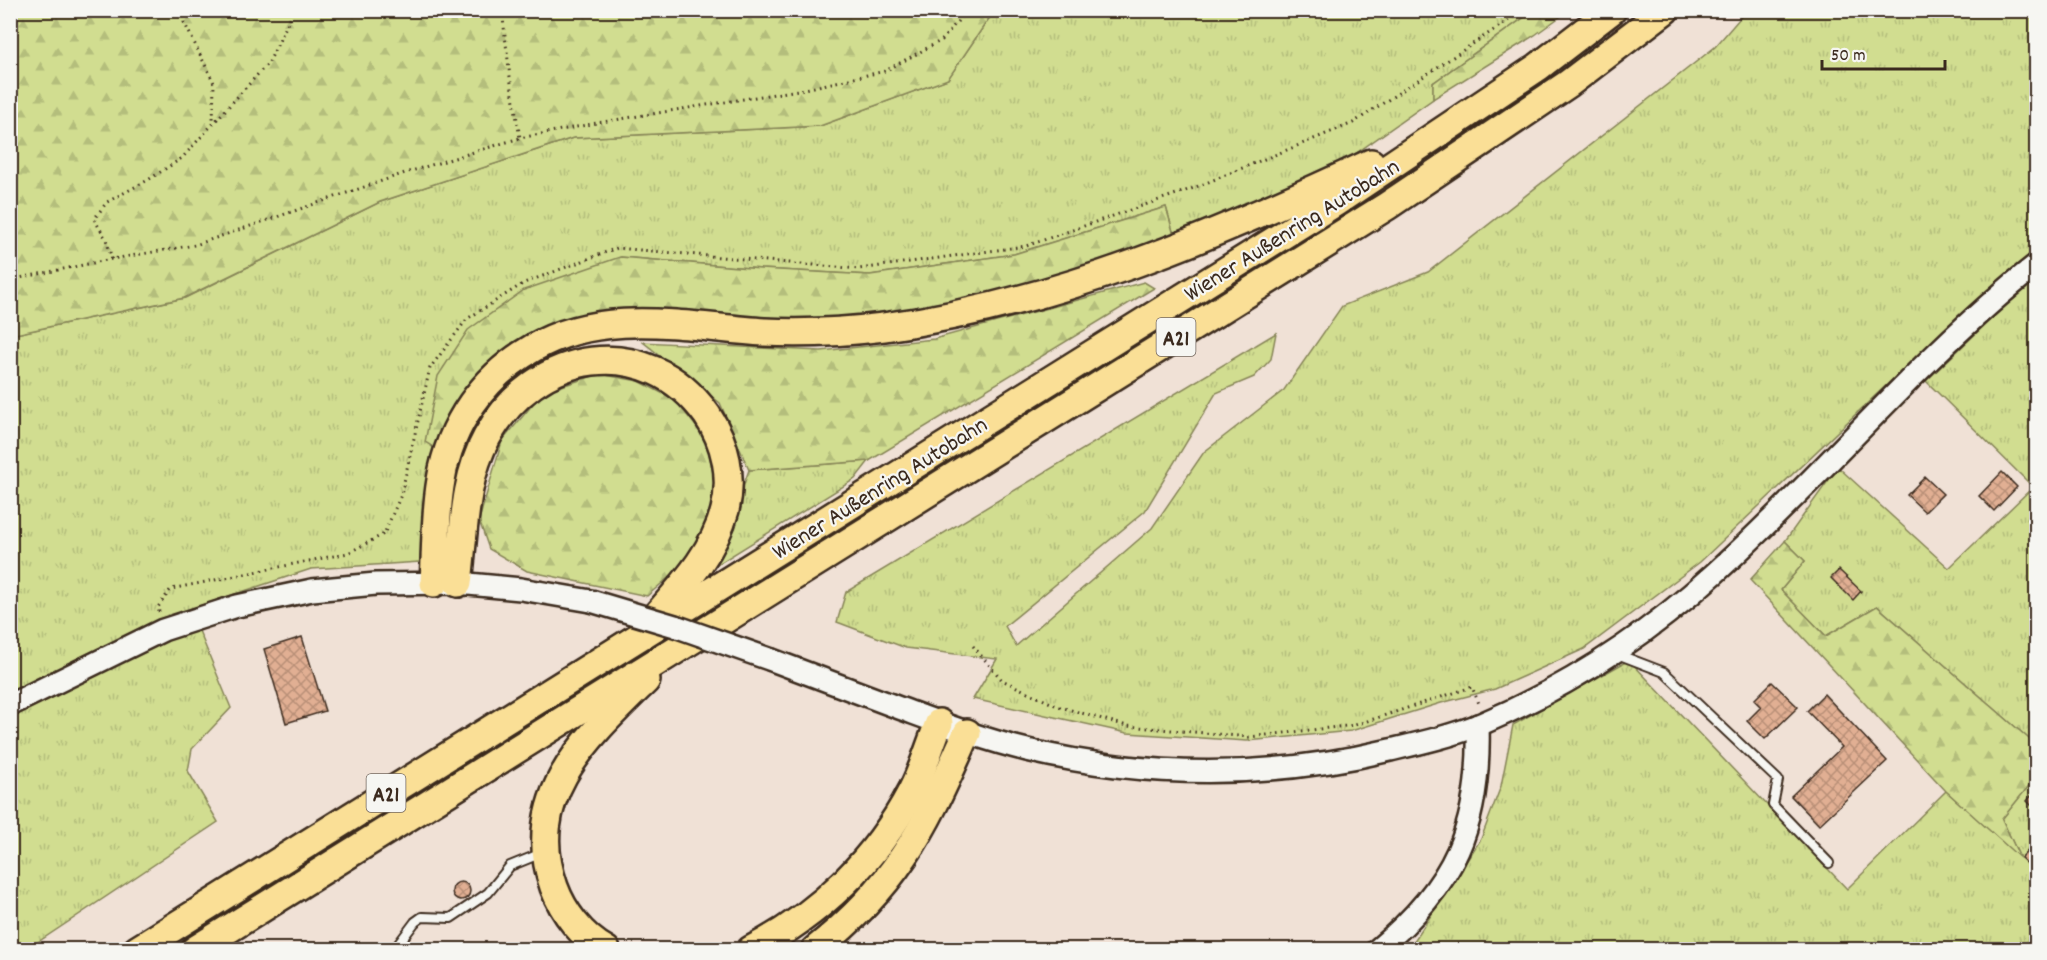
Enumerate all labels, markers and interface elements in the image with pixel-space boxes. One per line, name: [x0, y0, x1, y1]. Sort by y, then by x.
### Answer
scale bar: [1822, 33, 1945, 71]
text: 50 m: [1831, 44, 1866, 69]
street label: Wiener Außenring Autobahn: [1178, 151, 1407, 312]
road number: A21: [1156, 318, 1196, 356]
street label: Wiener Außenring Autobahn: [766, 409, 995, 570]
road number: A21: [366, 774, 406, 812]

